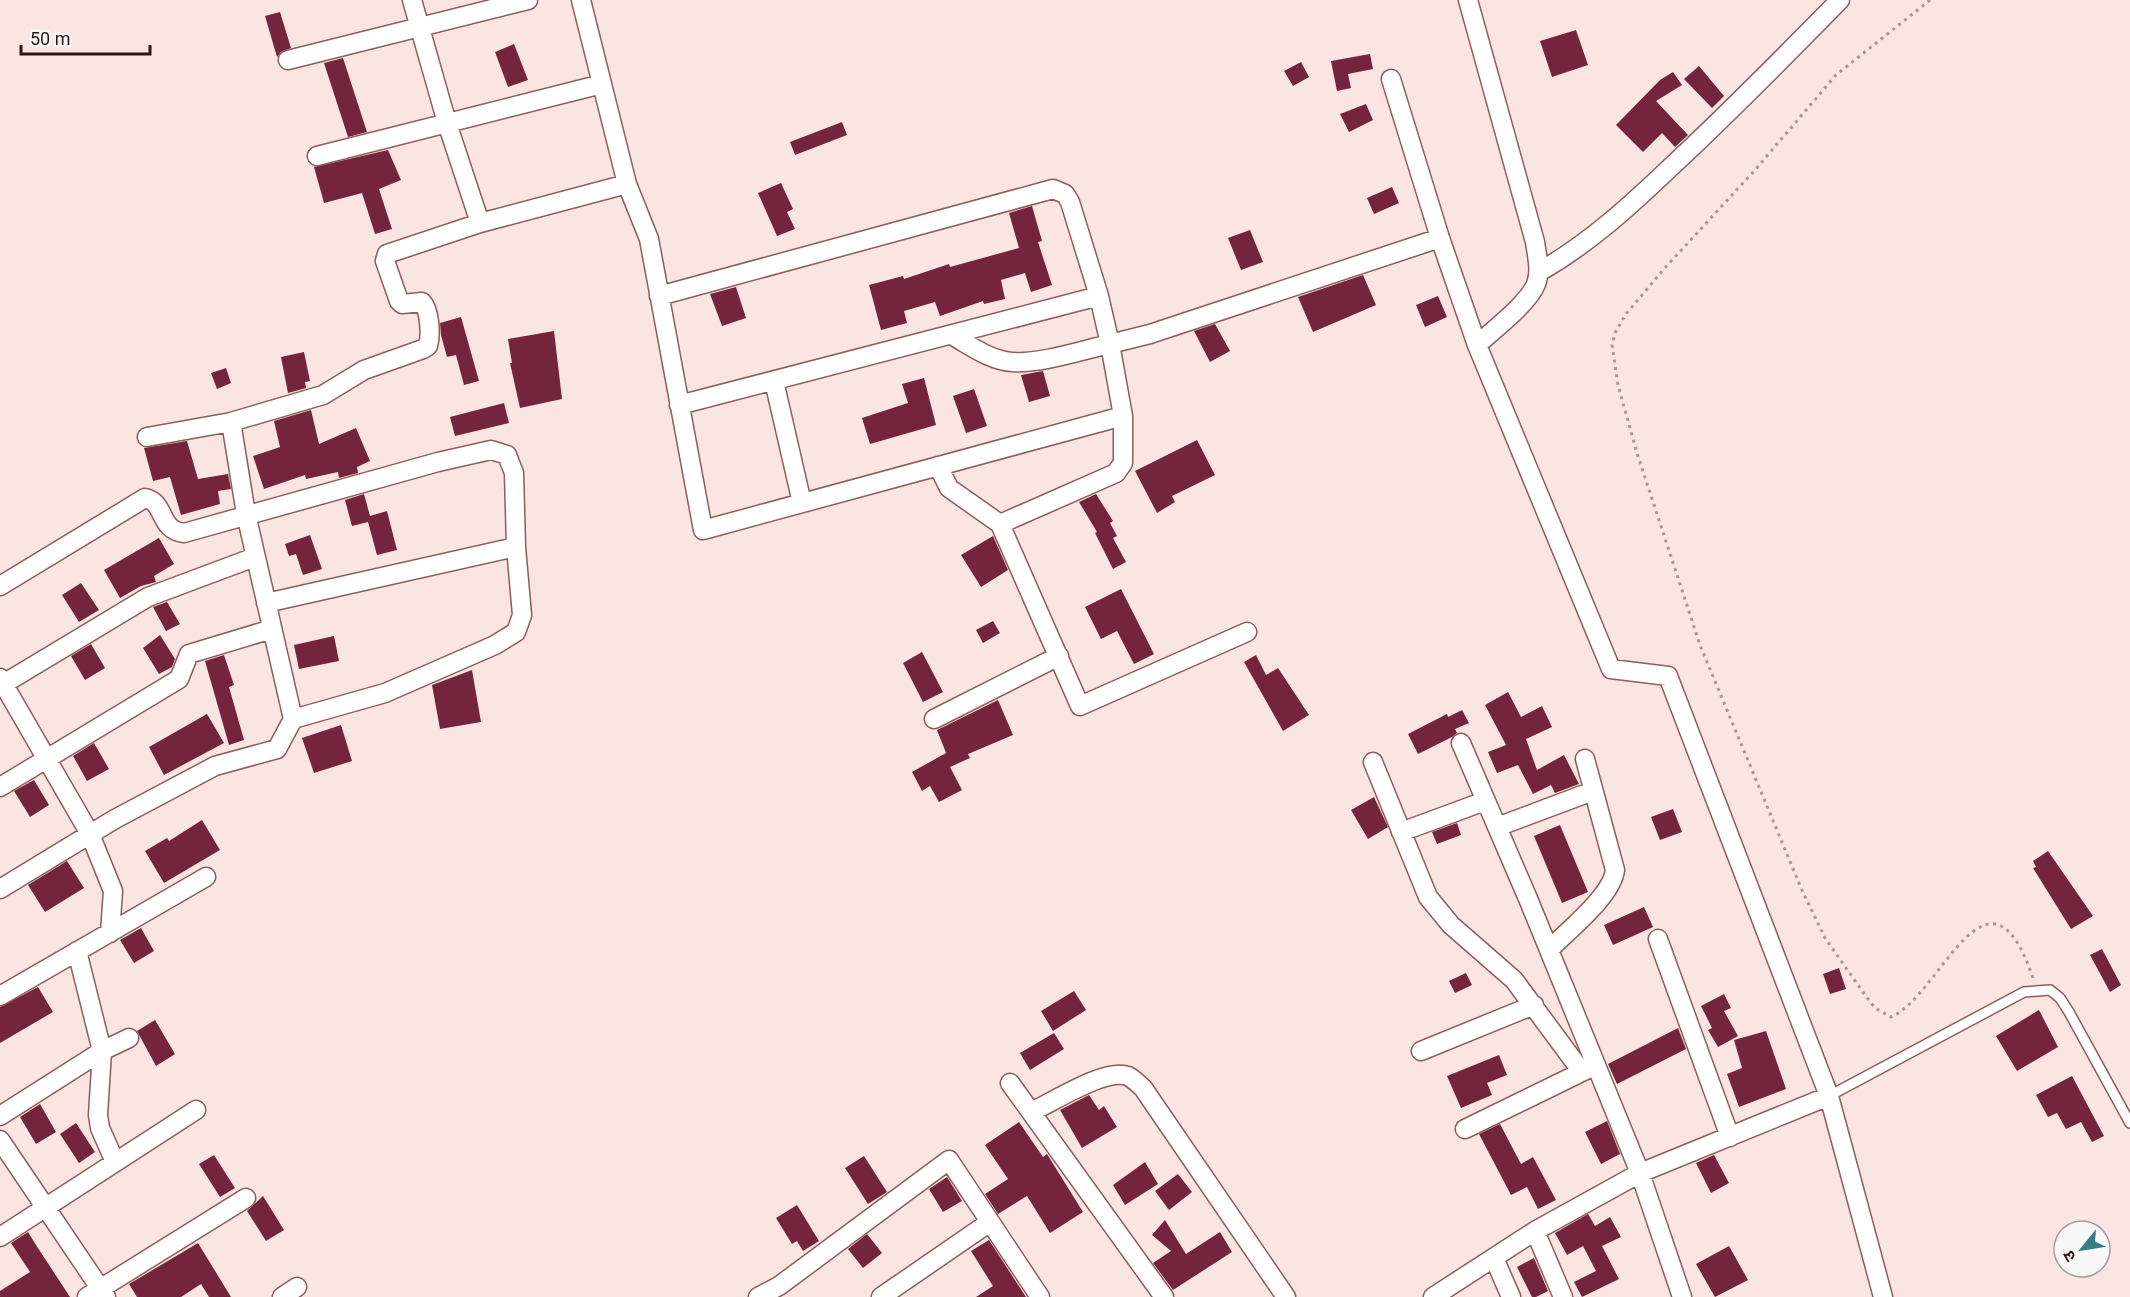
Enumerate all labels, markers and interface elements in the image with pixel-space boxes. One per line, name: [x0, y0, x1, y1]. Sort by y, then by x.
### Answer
scale bar: [21, 18, 150, 56]
text: 50 m: [30, 28, 70, 49]
north arrow: [2052, 1219, 2112, 1279]
text: उ: [2059, 1247, 2080, 1265]

